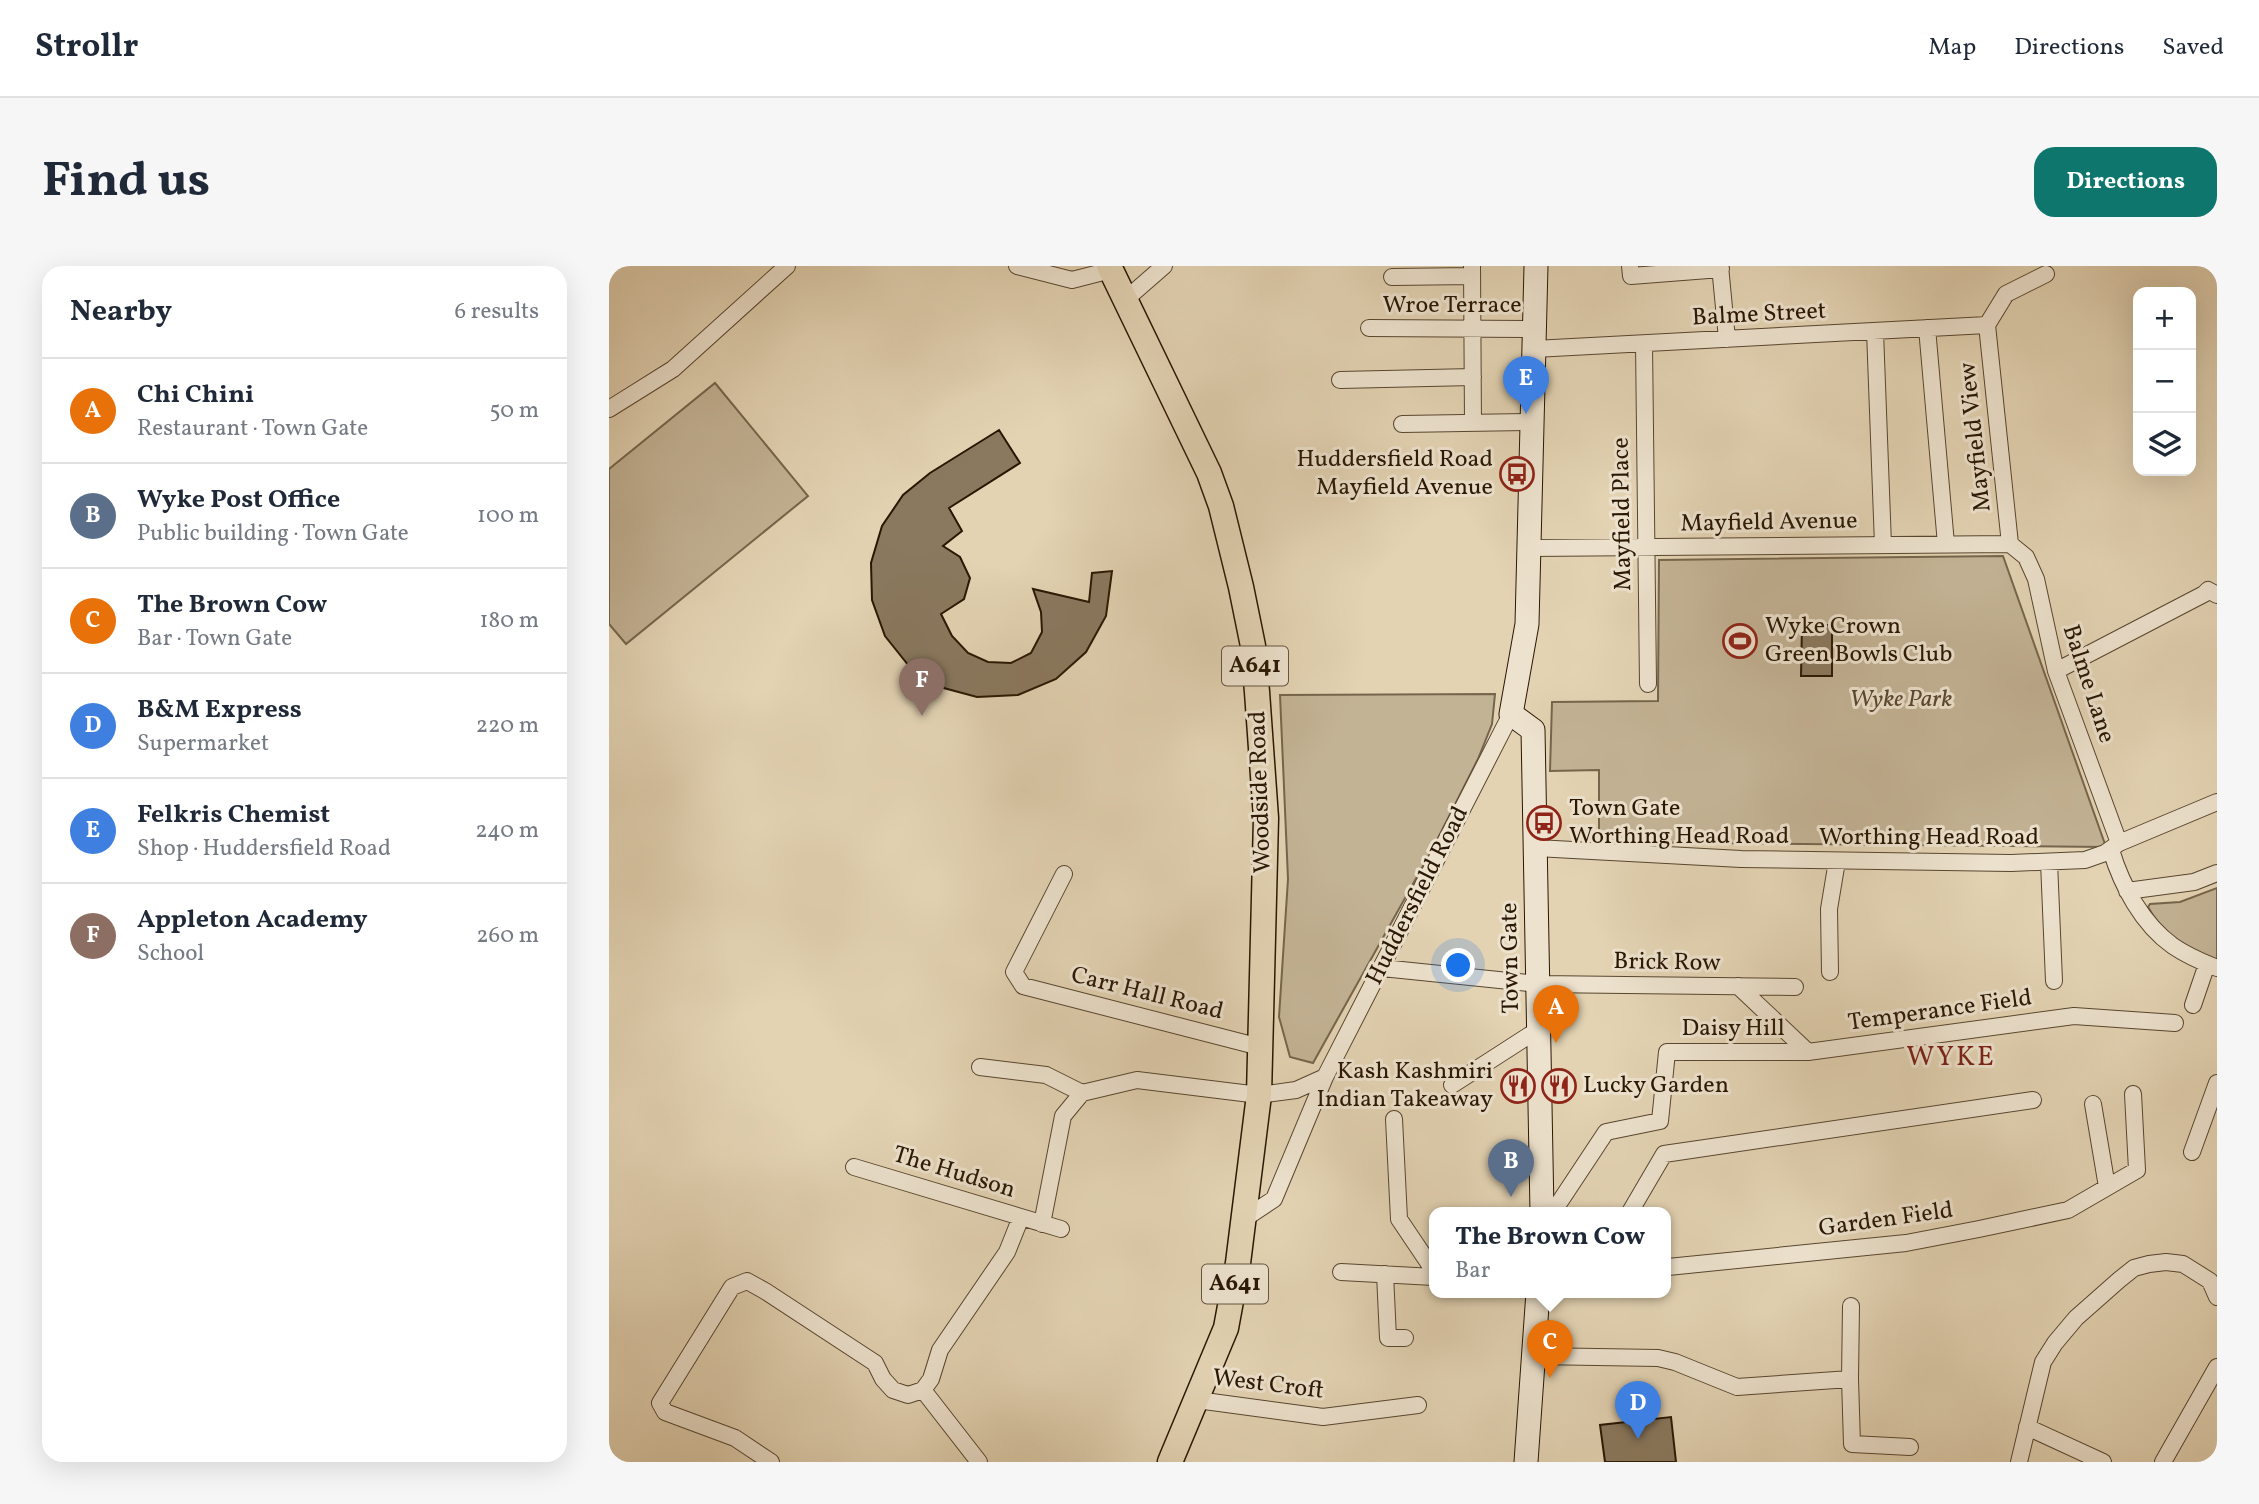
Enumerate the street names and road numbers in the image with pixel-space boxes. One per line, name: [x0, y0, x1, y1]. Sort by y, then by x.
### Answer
street label: Wroe Terrace: [1382, 289, 1522, 323]
street label: Balme Street: [1691, 295, 1827, 335]
street label: Mayfield View: [1951, 360, 2001, 513]
street label: Mayfield Place: [1605, 437, 1641, 591]
street label: Mayfield Avenue: [1680, 504, 1858, 542]
street label: Balme Lane: [2053, 620, 2123, 748]
road number: A641: [1222, 646, 1288, 686]
street label: Woodside Road: [1241, 710, 1281, 874]
street label: Huddersfield Road: [1358, 801, 1478, 991]
street label: Worthing Head Road: [1819, 821, 2039, 855]
street label: Town Gate: [1493, 902, 1529, 1014]
street label: Brick Row: [1613, 945, 1721, 981]
street label: Carr Hall Road: [1067, 959, 1227, 1029]
street label: Temperance Field: [1846, 981, 2034, 1041]
street label: Daisy Hill: [1681, 1012, 1785, 1046]
street label: The Hudson: [889, 1138, 1019, 1208]
street label: Garden Field: [1816, 1194, 1956, 1246]
road number: A641: [1202, 1264, 1268, 1303]
street label: West Croft: [1210, 1361, 1326, 1409]

